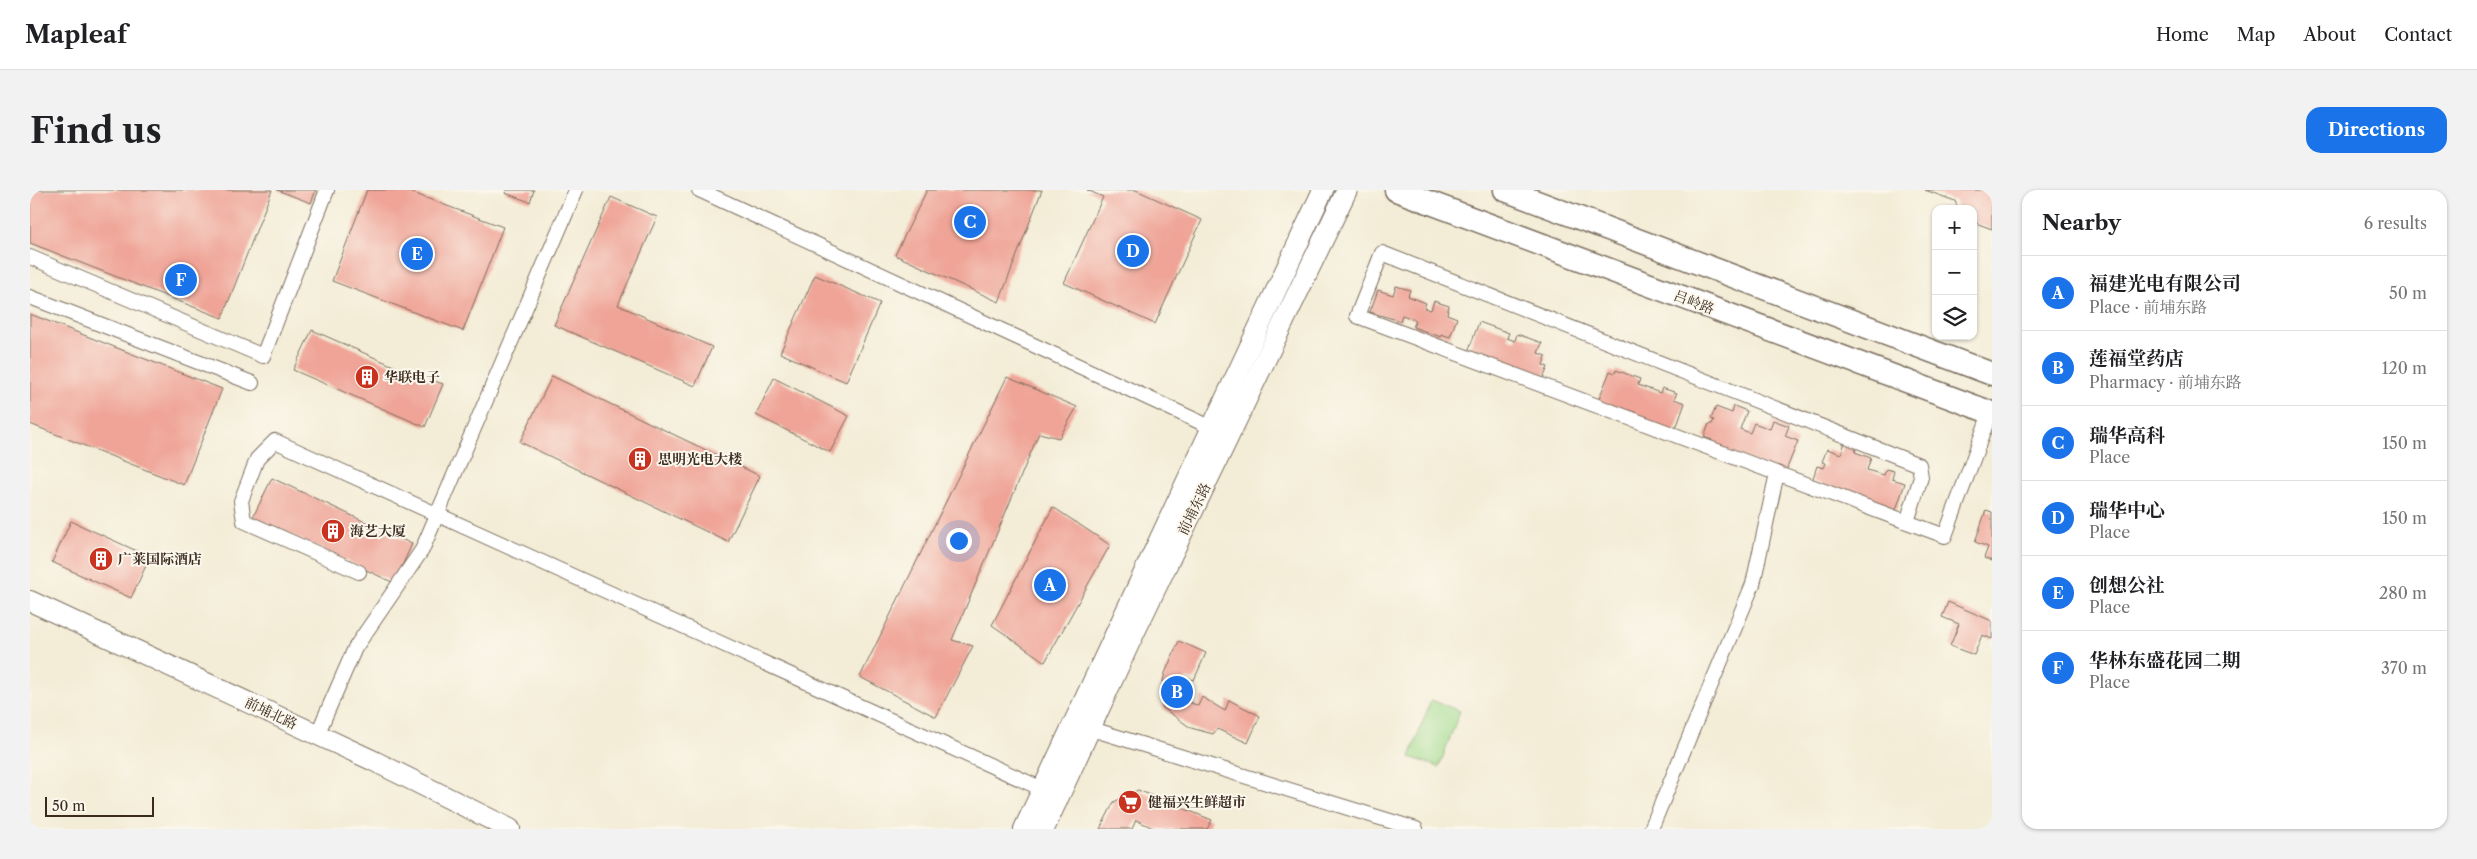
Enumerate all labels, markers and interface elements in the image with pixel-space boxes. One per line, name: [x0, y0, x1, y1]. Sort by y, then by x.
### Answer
text: Mapleaf: [25, 20, 127, 49]
text: Home: [2156, 24, 2209, 46]
text: Map: [2237, 24, 2275, 46]
text: About: [2303, 24, 2356, 46]
text: Contact: [2384, 24, 2452, 46]
button: Directions: [2306, 107, 2447, 153]
text: Find us: [30, 109, 162, 152]
pin: C: [954, 203, 986, 241]
map controls: [1932, 205, 1977, 340]
button: +: [1932, 205, 1977, 250]
text: Nearby: [2042, 210, 2121, 235]
text: 6 results: [2364, 213, 2427, 233]
pin: D: [1117, 232, 1149, 270]
pin: E: [401, 235, 433, 273]
button: −: [1932, 250, 1977, 295]
pin: F: [165, 261, 197, 299]
text: 福建光电有限公司: [2089, 272, 2241, 295]
text: A: [2052, 283, 2064, 303]
text: 50 m: [2389, 283, 2427, 303]
street label: 吕岭路: [1671, 286, 1717, 318]
button: layers: [1932, 295, 1977, 340]
text: Place · 前埔东路: [2089, 297, 2207, 317]
text: 莲福堂药店: [2089, 347, 2184, 370]
text: B: [2052, 358, 2064, 378]
text: 120 m: [2382, 358, 2427, 378]
building icon: 华联电子: [354, 364, 380, 390]
place label: 华联电子: [384, 368, 440, 386]
text: Pharmacy · 前埔东路: [2089, 372, 2242, 392]
text: 瑞华高科: [2089, 424, 2165, 447]
text: C: [2052, 433, 2064, 453]
text: 150 m: [2382, 433, 2427, 453]
building icon: 思明光电大楼: [627, 446, 653, 472]
text: Place: [2089, 447, 2130, 467]
place label: 思明光电大楼: [658, 450, 742, 468]
street label: 前埔东路: [1174, 480, 1214, 538]
text: 瑞华中心: [2089, 499, 2165, 522]
text: D: [2051, 508, 2065, 528]
text: 150 m: [2382, 508, 2427, 528]
building icon: 海艺大厦: [320, 518, 346, 544]
place label: 海艺大厦: [350, 522, 406, 540]
text: Place: [2089, 522, 2130, 542]
your location: [946, 528, 972, 554]
building icon: 广莱国际酒店: [88, 546, 114, 572]
place label: 广莱国际酒店: [118, 550, 202, 568]
pin: A: [1034, 566, 1066, 604]
text: 创想公社: [2089, 574, 2165, 597]
text: E: [2052, 583, 2064, 603]
text: 280 m: [2379, 583, 2427, 603]
text: Place: [2089, 597, 2130, 617]
text: 华林东盛花园二期: [2089, 649, 2241, 672]
text: F: [2053, 658, 2063, 678]
text: 370 m: [2381, 658, 2427, 678]
text: Place: [2089, 672, 2130, 692]
pin: B: [1161, 673, 1193, 711]
street label: 前埔北路: [242, 693, 300, 733]
supermarket icon: 健福兴生鲜超市: [1117, 789, 1143, 815]
place label: 健福兴生鲜超市: [1148, 793, 1246, 811]
scale bar: [45, 794, 154, 817]
text: 50 m: [52, 797, 85, 815]

